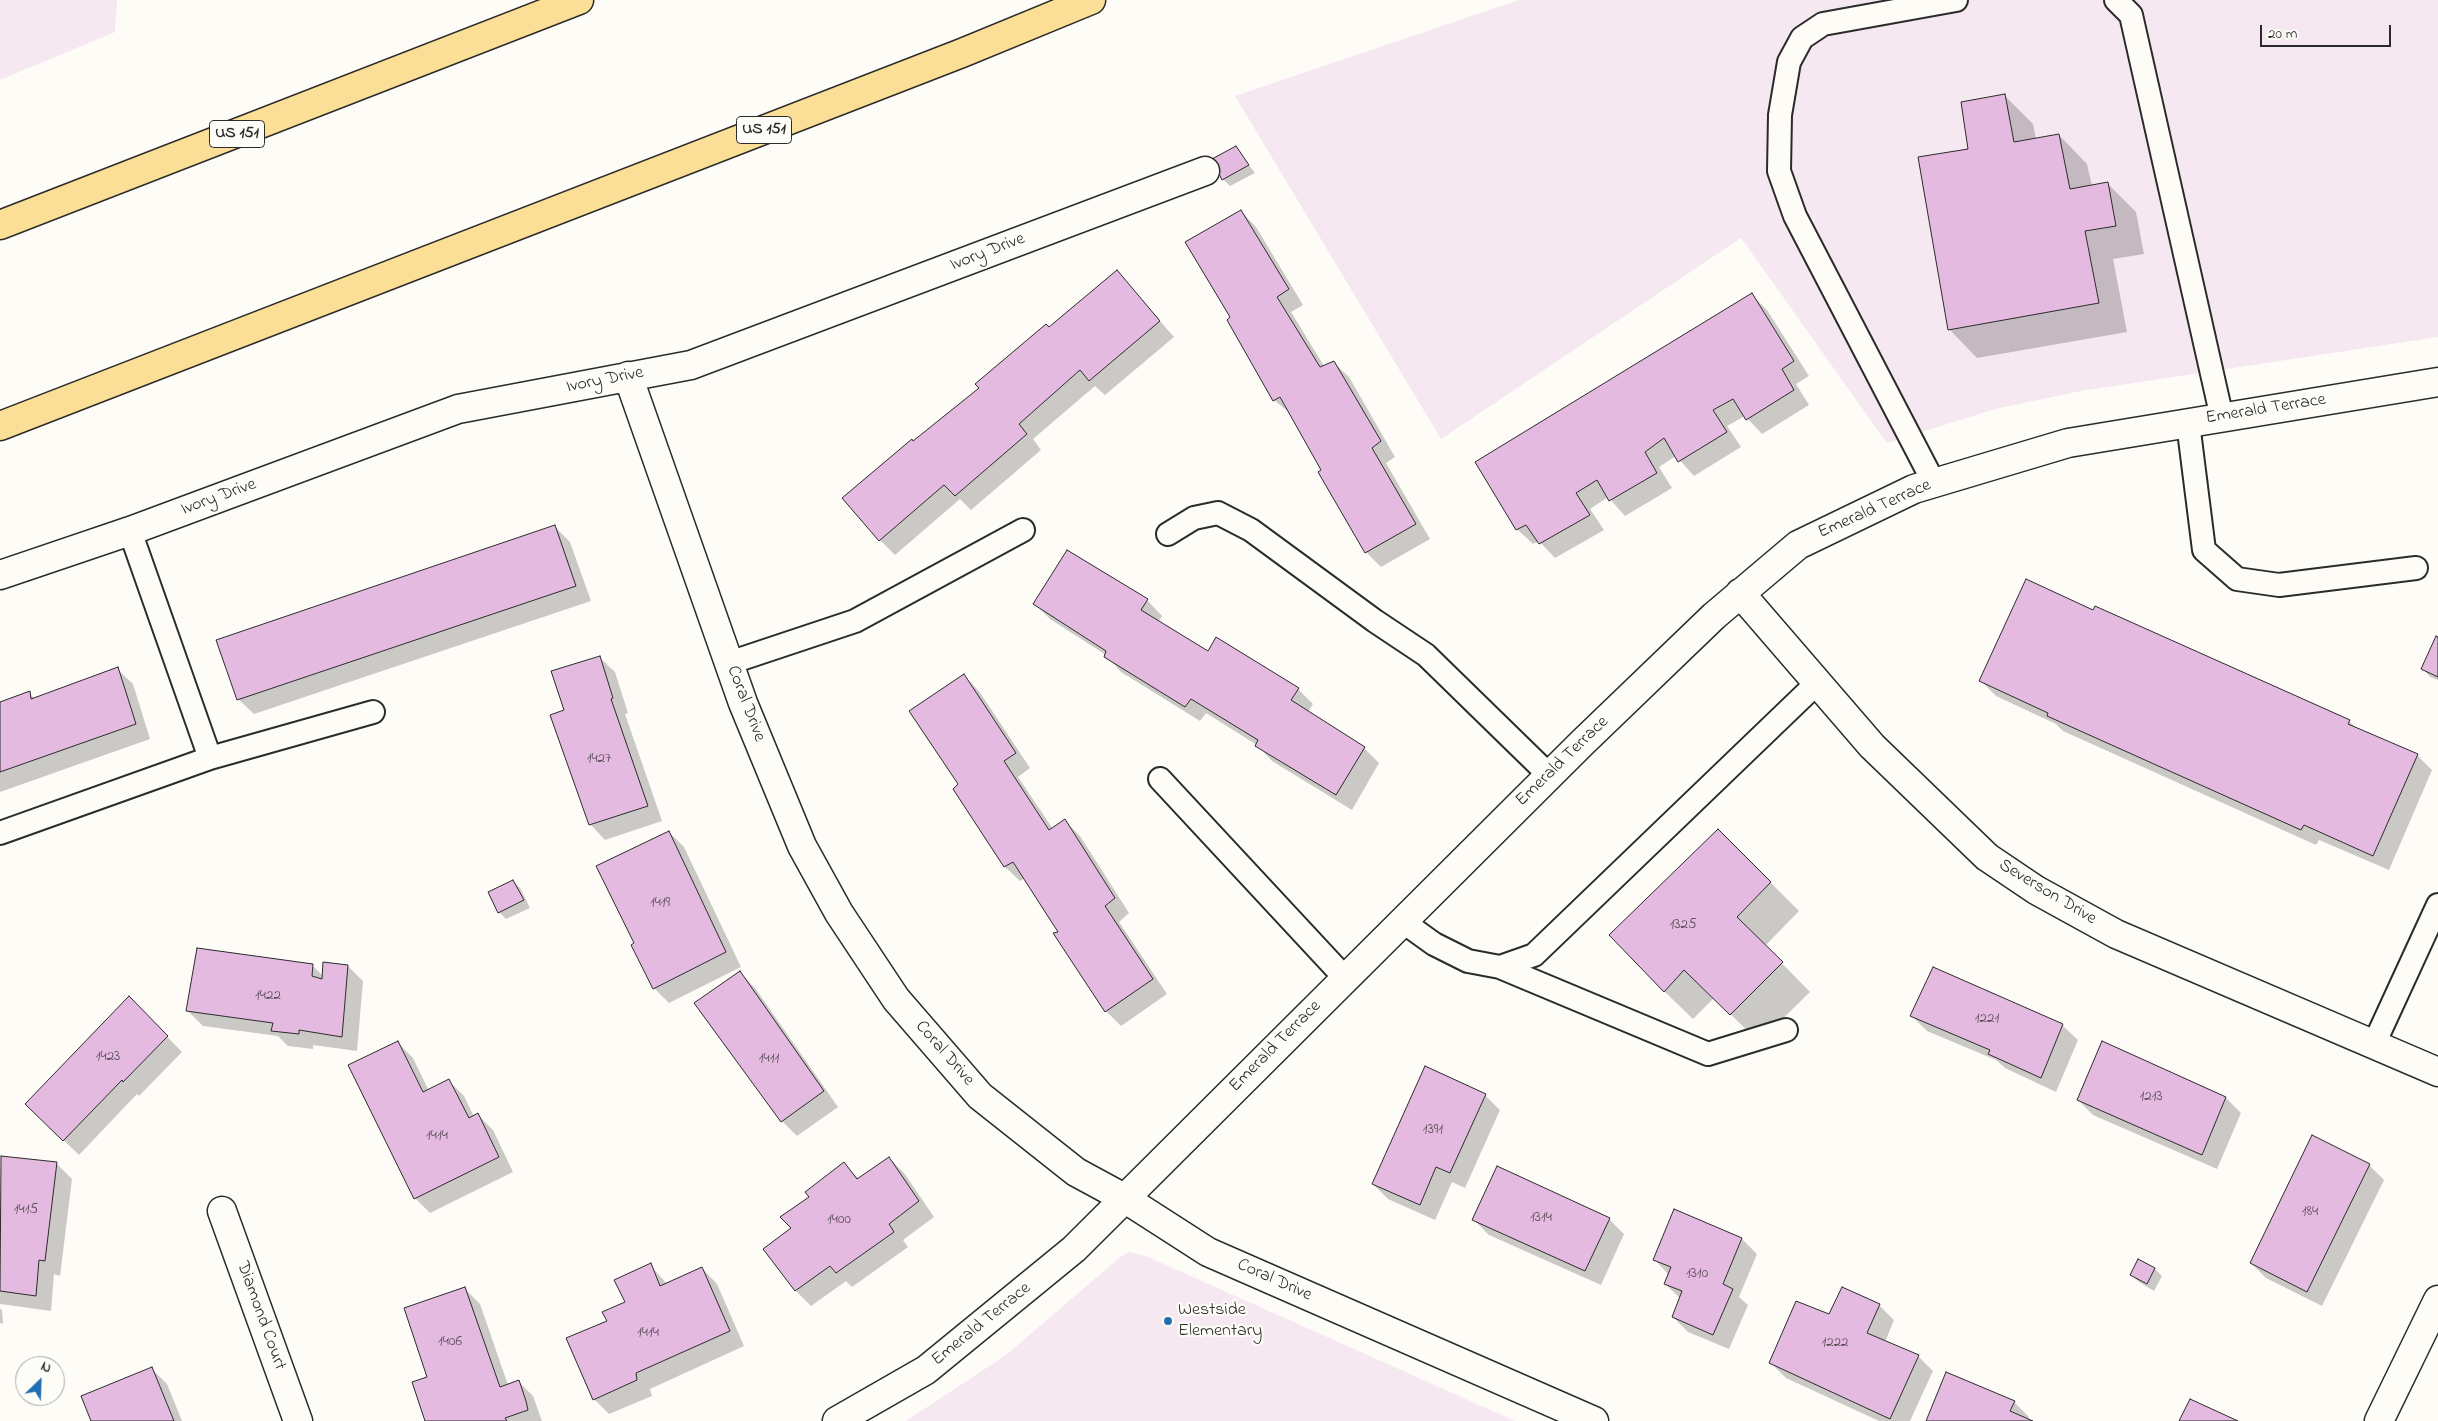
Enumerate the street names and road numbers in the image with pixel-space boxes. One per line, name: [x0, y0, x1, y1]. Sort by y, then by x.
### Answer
road number: US 151: [736, 116, 792, 144]
road number: US 151: [210, 120, 264, 148]
street label: Ivory Drive: [948, 229, 1028, 277]
street label: Ivory Drive: [565, 363, 645, 399]
street label: Emerald Terrace: [2204, 390, 2328, 430]
street label: Ivory Drive: [179, 474, 259, 522]
street label: Emerald Terrace: [1815, 475, 1935, 545]
street label: Coral Drive: [721, 663, 769, 745]
street label: Emerald Terrace: [1512, 712, 1614, 812]
street label: Severson Drive: [1994, 855, 2100, 931]
street label: Emerald Terrace: [1226, 997, 1326, 1097]
street label: Coral Drive: [910, 1017, 978, 1091]
street label: Coral Drive: [1233, 1255, 1315, 1307]
street label: Diamond Court: [230, 1259, 290, 1373]
street label: Emerald Terrace: [928, 1278, 1036, 1372]

